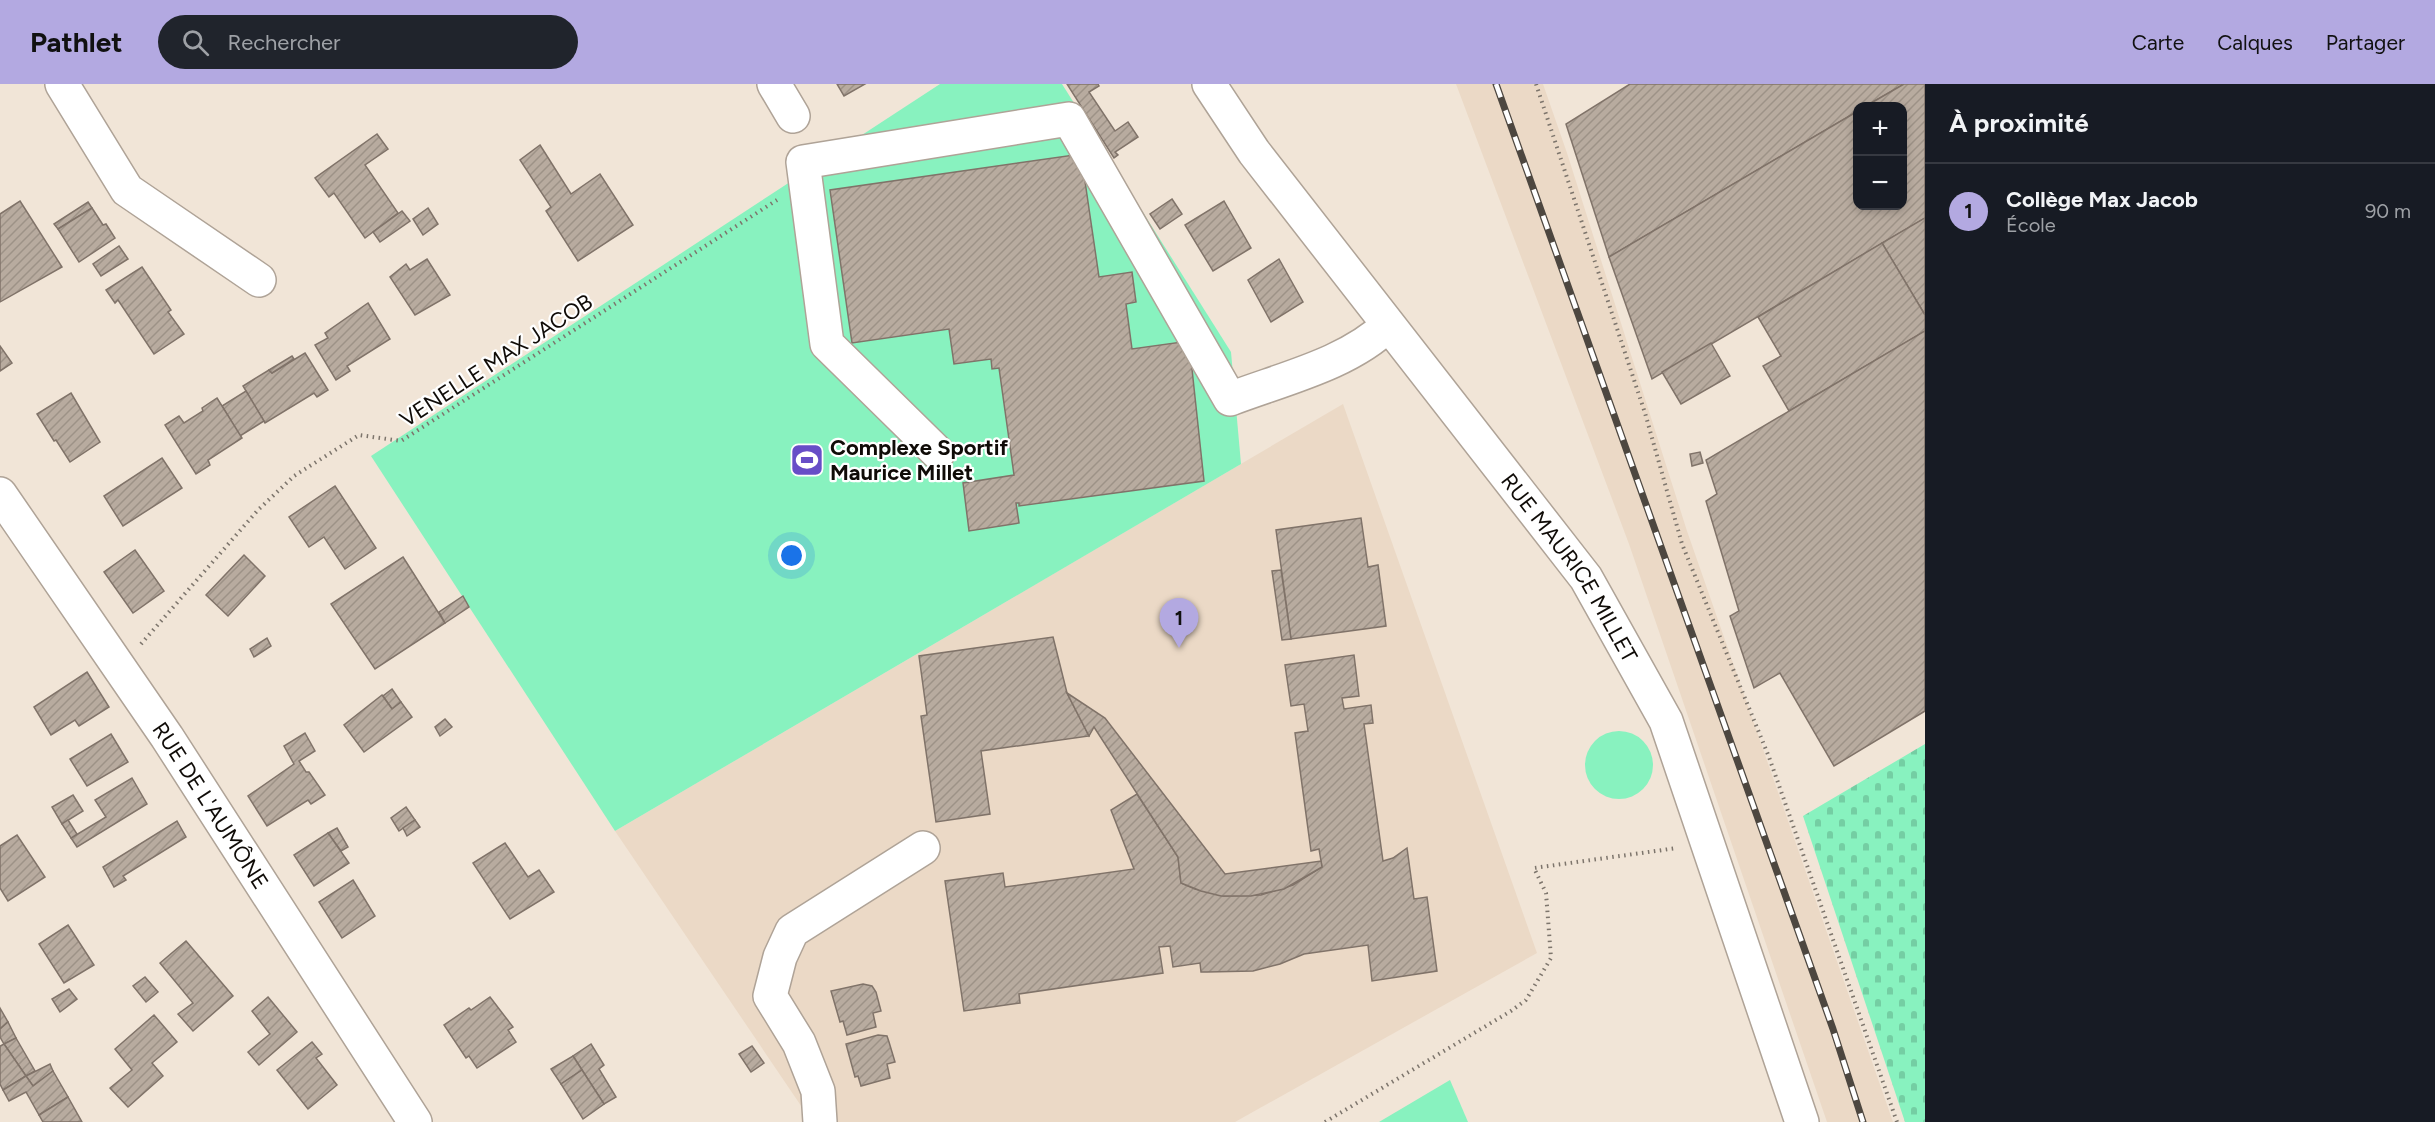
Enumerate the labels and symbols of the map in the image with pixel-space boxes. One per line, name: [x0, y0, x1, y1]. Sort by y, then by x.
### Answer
street label: VENELLE MAX JACOB: [395, 288, 598, 433]
place label: Complexe Sportif Maurice Millet: [830, 434, 1008, 486]
sports icon: Complexe Sportif Maurice Millet: [789, 442, 825, 478]
street label: RUE MAURICE MILLET: [1495, 468, 1643, 667]
your location: [777, 541, 806, 570]
pin: 1: [1160, 598, 1198, 648]
street label: RUE DE L'AUMÔNE: [147, 717, 274, 894]

